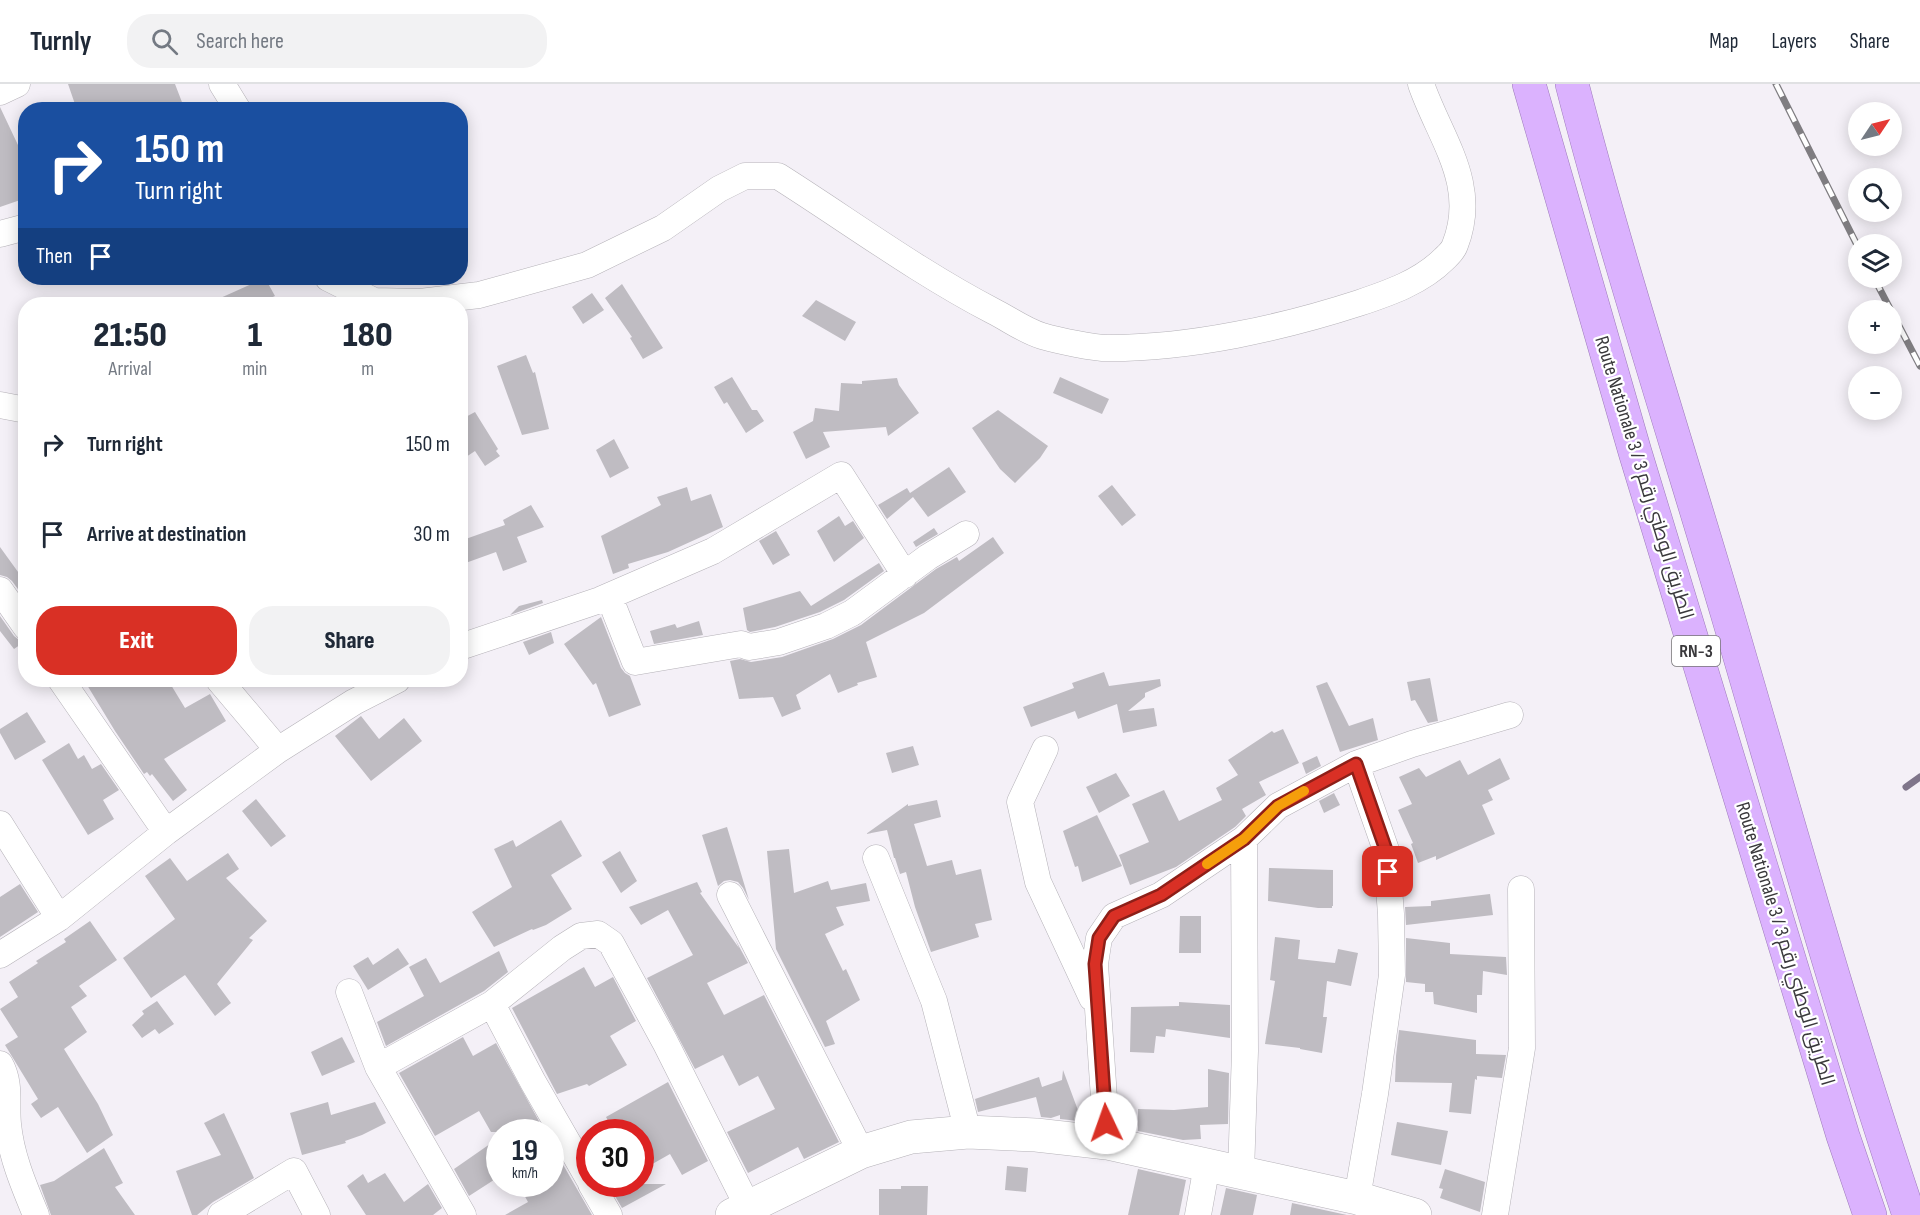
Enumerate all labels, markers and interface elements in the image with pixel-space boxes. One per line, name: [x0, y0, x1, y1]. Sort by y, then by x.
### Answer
search box: [127, 14, 547, 68]
text: Turnly: [30, 25, 91, 58]
icon: search: [148, 25, 181, 58]
text: Search here: [196, 28, 284, 55]
text: Map: [1709, 29, 1738, 54]
text: Layers: [1771, 29, 1817, 54]
text: Share: [1850, 29, 1890, 54]
north arrow: [1848, 102, 1902, 156]
map controls: [1848, 102, 1902, 420]
text: 150 m: [135, 124, 224, 175]
icon: right: [36, 126, 114, 204]
button: search: [1848, 168, 1902, 222]
text: Turn right: [135, 175, 222, 207]
button: layers: [1848, 234, 1902, 288]
icon: arrive: [84, 240, 117, 273]
text: Then: [36, 243, 72, 270]
button: +: [1848, 300, 1902, 354]
text: 21:50: [93, 314, 167, 357]
text: 1: [247, 314, 262, 357]
text: 180: [343, 314, 393, 357]
street label: Route Nationale 3 / الطريق الوطني رقم 3: [1586, 333, 1699, 624]
text: Arrival: [109, 357, 152, 381]
text: min: [242, 357, 267, 381]
text: m: [361, 357, 374, 381]
button: −: [1848, 366, 1902, 420]
icon: right: [36, 428, 69, 461]
text: Turn right: [87, 431, 163, 458]
text: 150 m: [406, 431, 450, 458]
icon: arrive: [36, 518, 69, 551]
text: Arrive at destination: [87, 521, 246, 548]
text: 30 m: [413, 521, 450, 548]
button: Exit: [36, 606, 237, 675]
button: Share: [249, 606, 450, 675]
road number: RN-3: [1672, 636, 1720, 666]
street label: Route Nationale 3 / الطريق الوطني رقم 3: [1727, 799, 1840, 1090]
pin: [1362, 846, 1413, 897]
icon: arrive: [1371, 855, 1404, 888]
position arrow: [1074, 1091, 1138, 1155]
speed limit sign: 30: [576, 1119, 654, 1197]
text: 19: [512, 1133, 538, 1169]
text: km/h: [512, 1164, 538, 1183]

